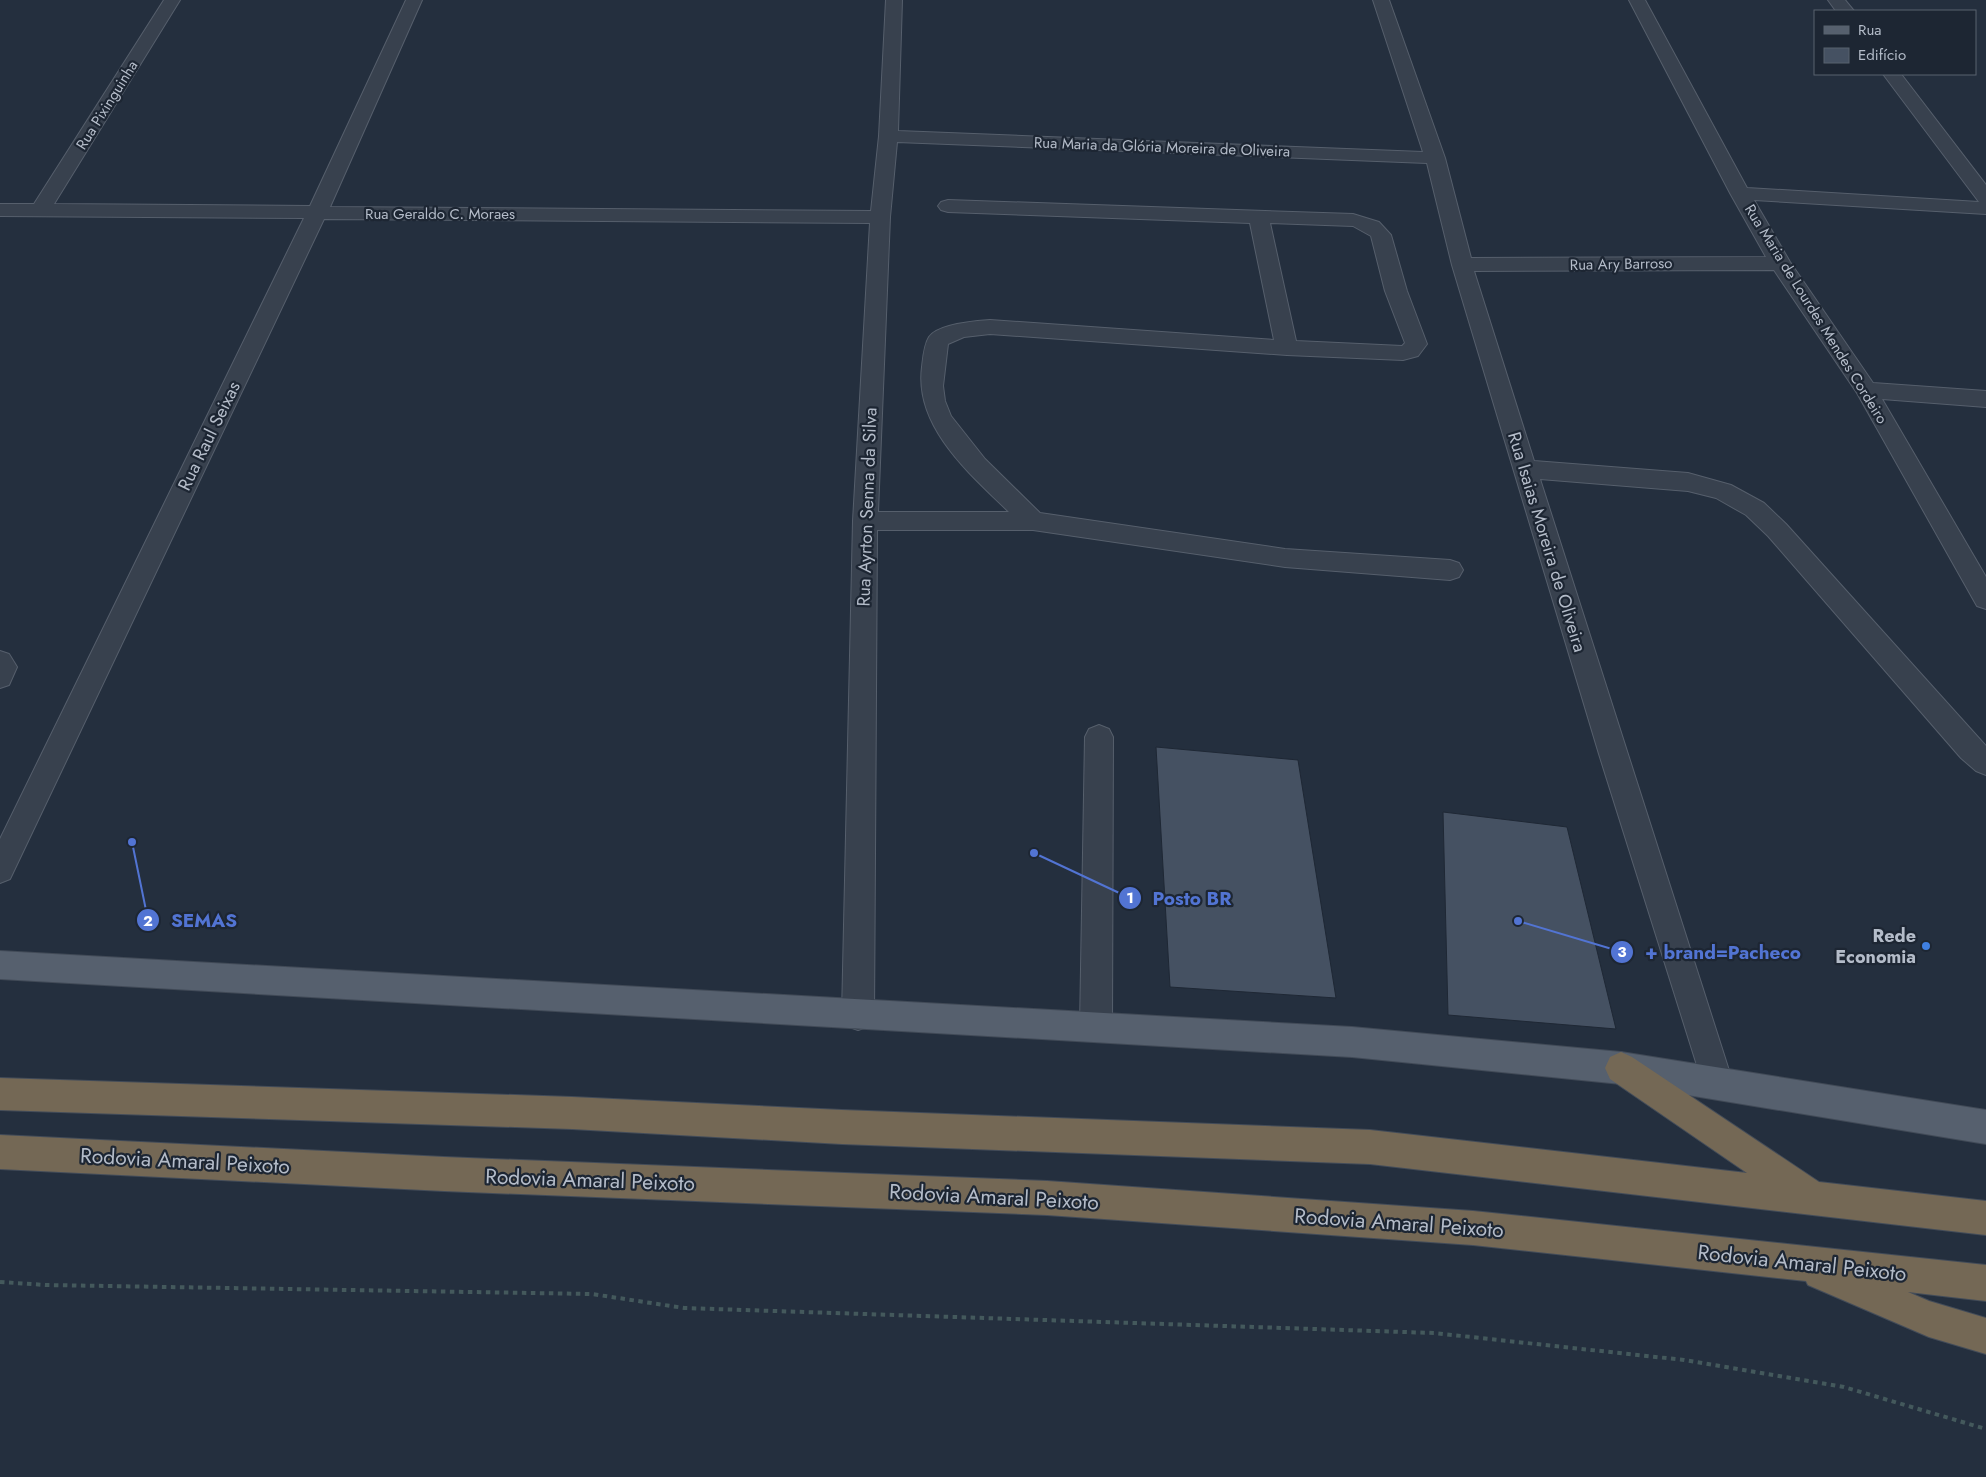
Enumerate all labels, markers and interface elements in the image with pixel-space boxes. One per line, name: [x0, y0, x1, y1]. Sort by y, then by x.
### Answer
legend: [1814, 10, 1976, 75]
text: Rua: [1858, 19, 1882, 41]
text: Edifício: [1858, 44, 1906, 66]
street label: Rua Pixinguinha: [71, 56, 143, 154]
street label: Rua Maria da Glória Moreira de Oliveira: [1033, 132, 1291, 162]
street label: Rua Maria de Lourdes Mendes Cordeiro: [1739, 200, 1893, 428]
street label: Rua Geraldo C. Moraes: [365, 203, 515, 225]
street label: Rua Ary Barroso: [1569, 252, 1673, 276]
street label: Rua Raul Seixas: [171, 377, 247, 495]
street label: Rua Ayrton Senna da Silva: [851, 407, 883, 607]
street label: Rua Isaias Moreira de Oliveira: [1501, 429, 1593, 655]
callout: Posto BR: [1117, 881, 1241, 915]
text: Posto BR: [1152, 885, 1232, 912]
text: 1: [1126, 887, 1134, 909]
callout: SEMAS: [136, 903, 247, 937]
text: SEMAS: [171, 907, 237, 934]
text: 2: [143, 910, 153, 932]
place label: Rede Economia: [1835, 923, 1916, 970]
callout: + brand=Pacheco: [1610, 935, 1811, 969]
text: + brand=Pacheco: [1645, 939, 1801, 966]
marker: Rede Economia: [1920, 940, 1932, 952]
text: 3: [1617, 941, 1627, 963]
street label: Rodovia Amaral Peixoto: [79, 1141, 291, 1181]
street label: Rodovia Amaral Peixoto: [485, 1161, 695, 1199]
street label: Rodovia Amaral Peixoto: [888, 1177, 1100, 1217]
street label: Rodovia Amaral Peixoto: [1293, 1201, 1505, 1245]
street label: Rodovia Amaral Peixoto: [1696, 1237, 1908, 1289]

